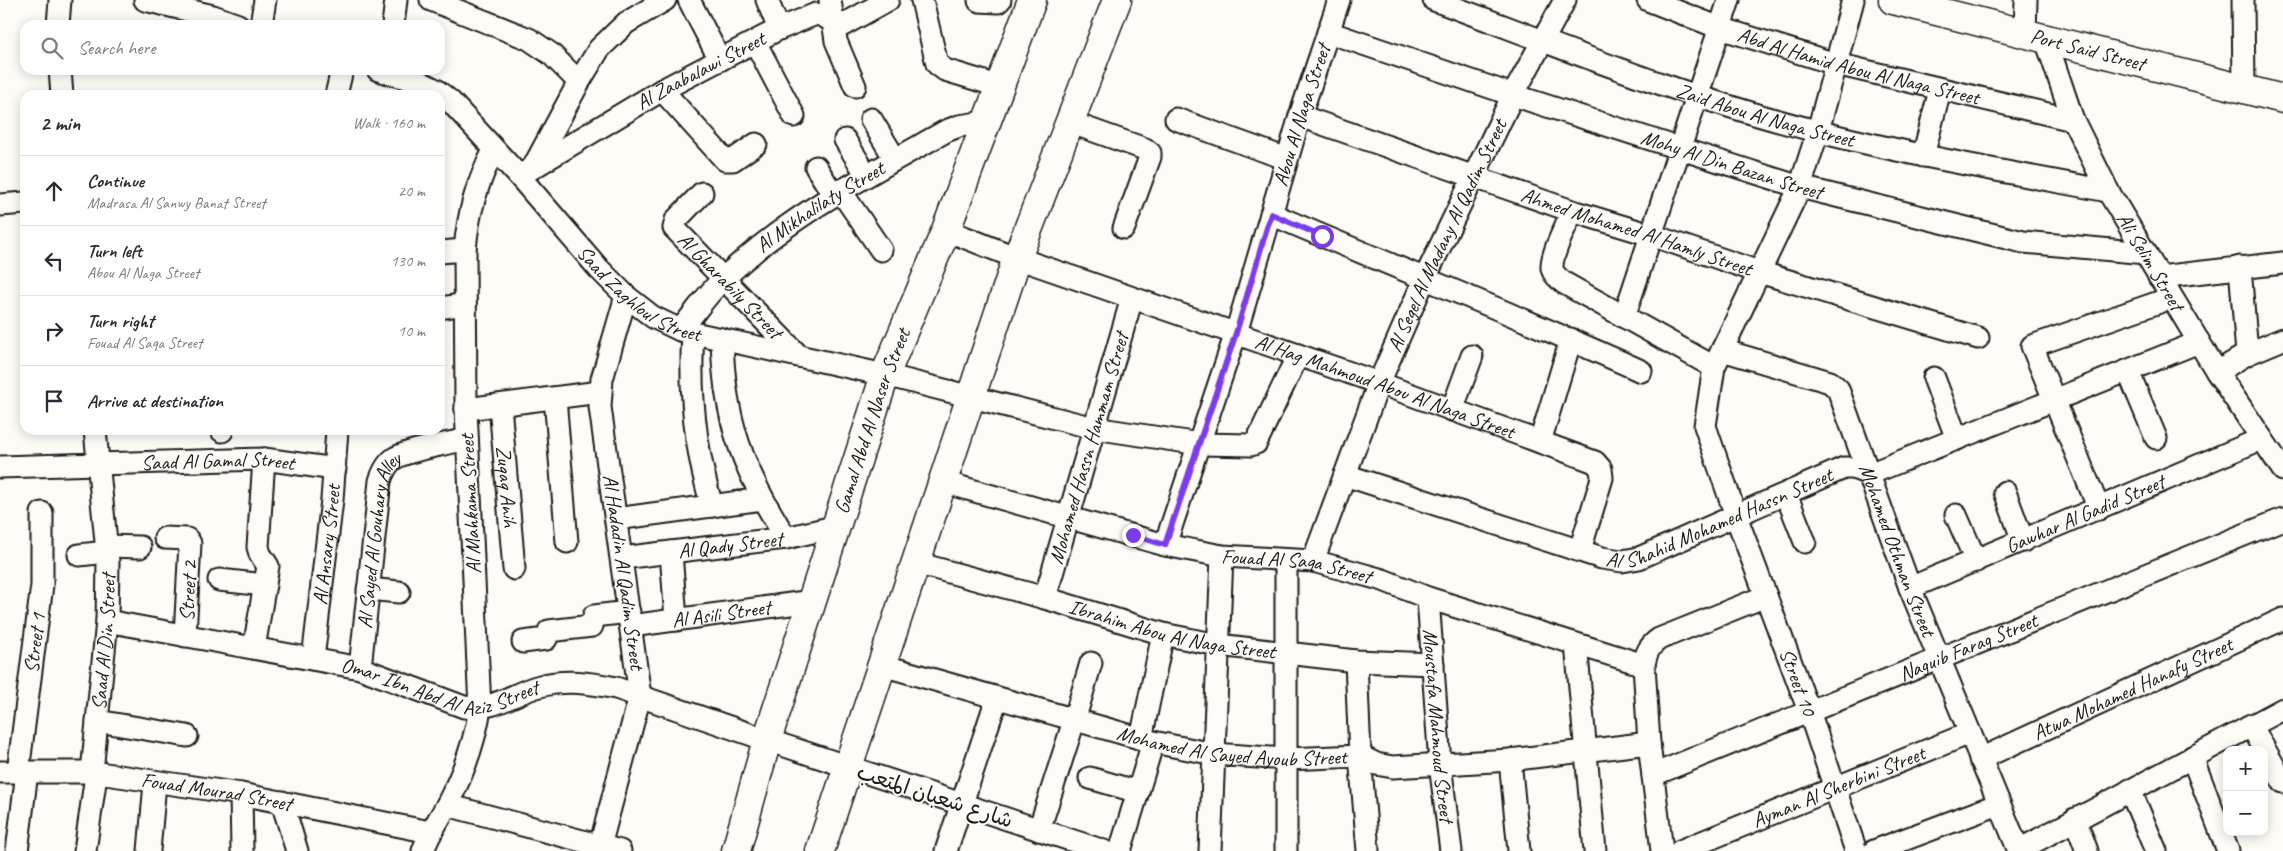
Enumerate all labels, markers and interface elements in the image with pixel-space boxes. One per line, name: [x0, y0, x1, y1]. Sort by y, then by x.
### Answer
search box: [20, 20, 445, 75]
street label: Abd Al Hamid Abou Al Naga Street: [1734, 21, 1984, 111]
street label: Port Said Street: [2028, 22, 2151, 77]
street label: Al Zaabalawi Street: [631, 25, 771, 116]
icon: search: [38, 34, 66, 62]
text: Search here: [78, 36, 155, 60]
street label: Abou Al Naga Street: [1267, 38, 1337, 189]
street label: Zaid Abou Al Naga Street: [1673, 77, 1859, 153]
text: 2 min: [40, 110, 80, 136]
text: Walk · 160 m: [353, 113, 425, 133]
street label: Al Segel Al Madany Al Qadim Street: [1381, 113, 1513, 356]
street label: Mohy Al Din Bazan Street: [1638, 124, 1828, 206]
street label: Al Mikhalilaty Street: [750, 154, 891, 258]
text: Continue: [87, 169, 144, 193]
icon: ahead: [40, 177, 68, 205]
text: 20 m: [398, 181, 425, 201]
street label: Ahmed Mohamed Al Hamly Street: [1518, 181, 1758, 282]
text: Madrasa Al Sanwy Banat Street: [87, 193, 266, 213]
street label: Ali Selim Street: [2111, 208, 2192, 318]
route start: [1311, 225, 1334, 248]
street label: Al Gharabily Street: [672, 227, 790, 346]
text: Turn left: [87, 239, 142, 263]
street label: Saad Zaghloul Street: [571, 240, 705, 348]
icon: left: [40, 247, 68, 275]
text: 130 m: [391, 251, 425, 271]
text: Abou Al Naga Street: [87, 263, 199, 283]
text: Turn right: [87, 309, 154, 333]
icon: right: [40, 317, 68, 345]
text: 10 m: [398, 321, 425, 341]
street label: Gamal Abd Al Naser Street: [828, 323, 917, 517]
street label: Mohamed Hassn Hammam Street: [1043, 326, 1135, 567]
street label: Al Hag Mahmoud Abou Al Naga Street: [1252, 328, 1520, 445]
text: Fouad Al Saqa Street: [87, 333, 202, 353]
icon: arrive: [40, 387, 68, 415]
text: Arrive at destination: [87, 389, 223, 413]
street label: Al Mahkama Street: [453, 431, 487, 575]
street label: Al Sayed Al Gouhary Alley: [351, 444, 406, 630]
street label: Zuqaq Anih: [491, 445, 523, 529]
street label: Saad Al Gamal Street: [141, 446, 298, 476]
street label: Al Shahid Mohamed Hassn Street: [1604, 461, 1838, 574]
street label: Mohamed Othman Street: [1853, 461, 1942, 642]
street label: Gawhar Al Gadid Street: [2001, 467, 2171, 559]
street label: Al Hadadin Al Qadim Street: [597, 473, 651, 673]
street label: Al Ansary Street: [307, 482, 346, 606]
route end: [1122, 524, 1145, 547]
street label: Al Qady Street: [677, 525, 787, 564]
street label: Fouad Al Saqa Street: [1221, 543, 1377, 590]
street label: Street 2: [173, 559, 203, 622]
street label: Saad Al Din Street: [85, 570, 121, 711]
street label: Al Asili Street: [670, 593, 775, 633]
street label: Ibrahim Abou Al Naga Street: [1066, 593, 1279, 665]
street label: Naguib Farag Street: [1895, 606, 2043, 687]
street label: Street 1: [18, 610, 51, 675]
street label: Moustafa Mahmoud Street: [1417, 628, 1461, 827]
street label: Atwa Mohamed Hanafy Street: [2028, 630, 2238, 746]
street label: Street 10: [1774, 645, 1823, 721]
street label: Omar Ibn Abd Al Aziz Street: [339, 652, 544, 721]
street label: Mohamed Al Sayed Ayoub Street: [1114, 719, 1349, 772]
street label: Ayman Al Sherbini Street: [1748, 739, 1931, 833]
map controls: [2223, 746, 2268, 836]
button: +: [2223, 746, 2268, 791]
street label: شارع شعبان المتعب: [853, 759, 1016, 835]
street label: Fouad Mourad Street: [140, 766, 297, 817]
button: −: [2223, 791, 2268, 836]

